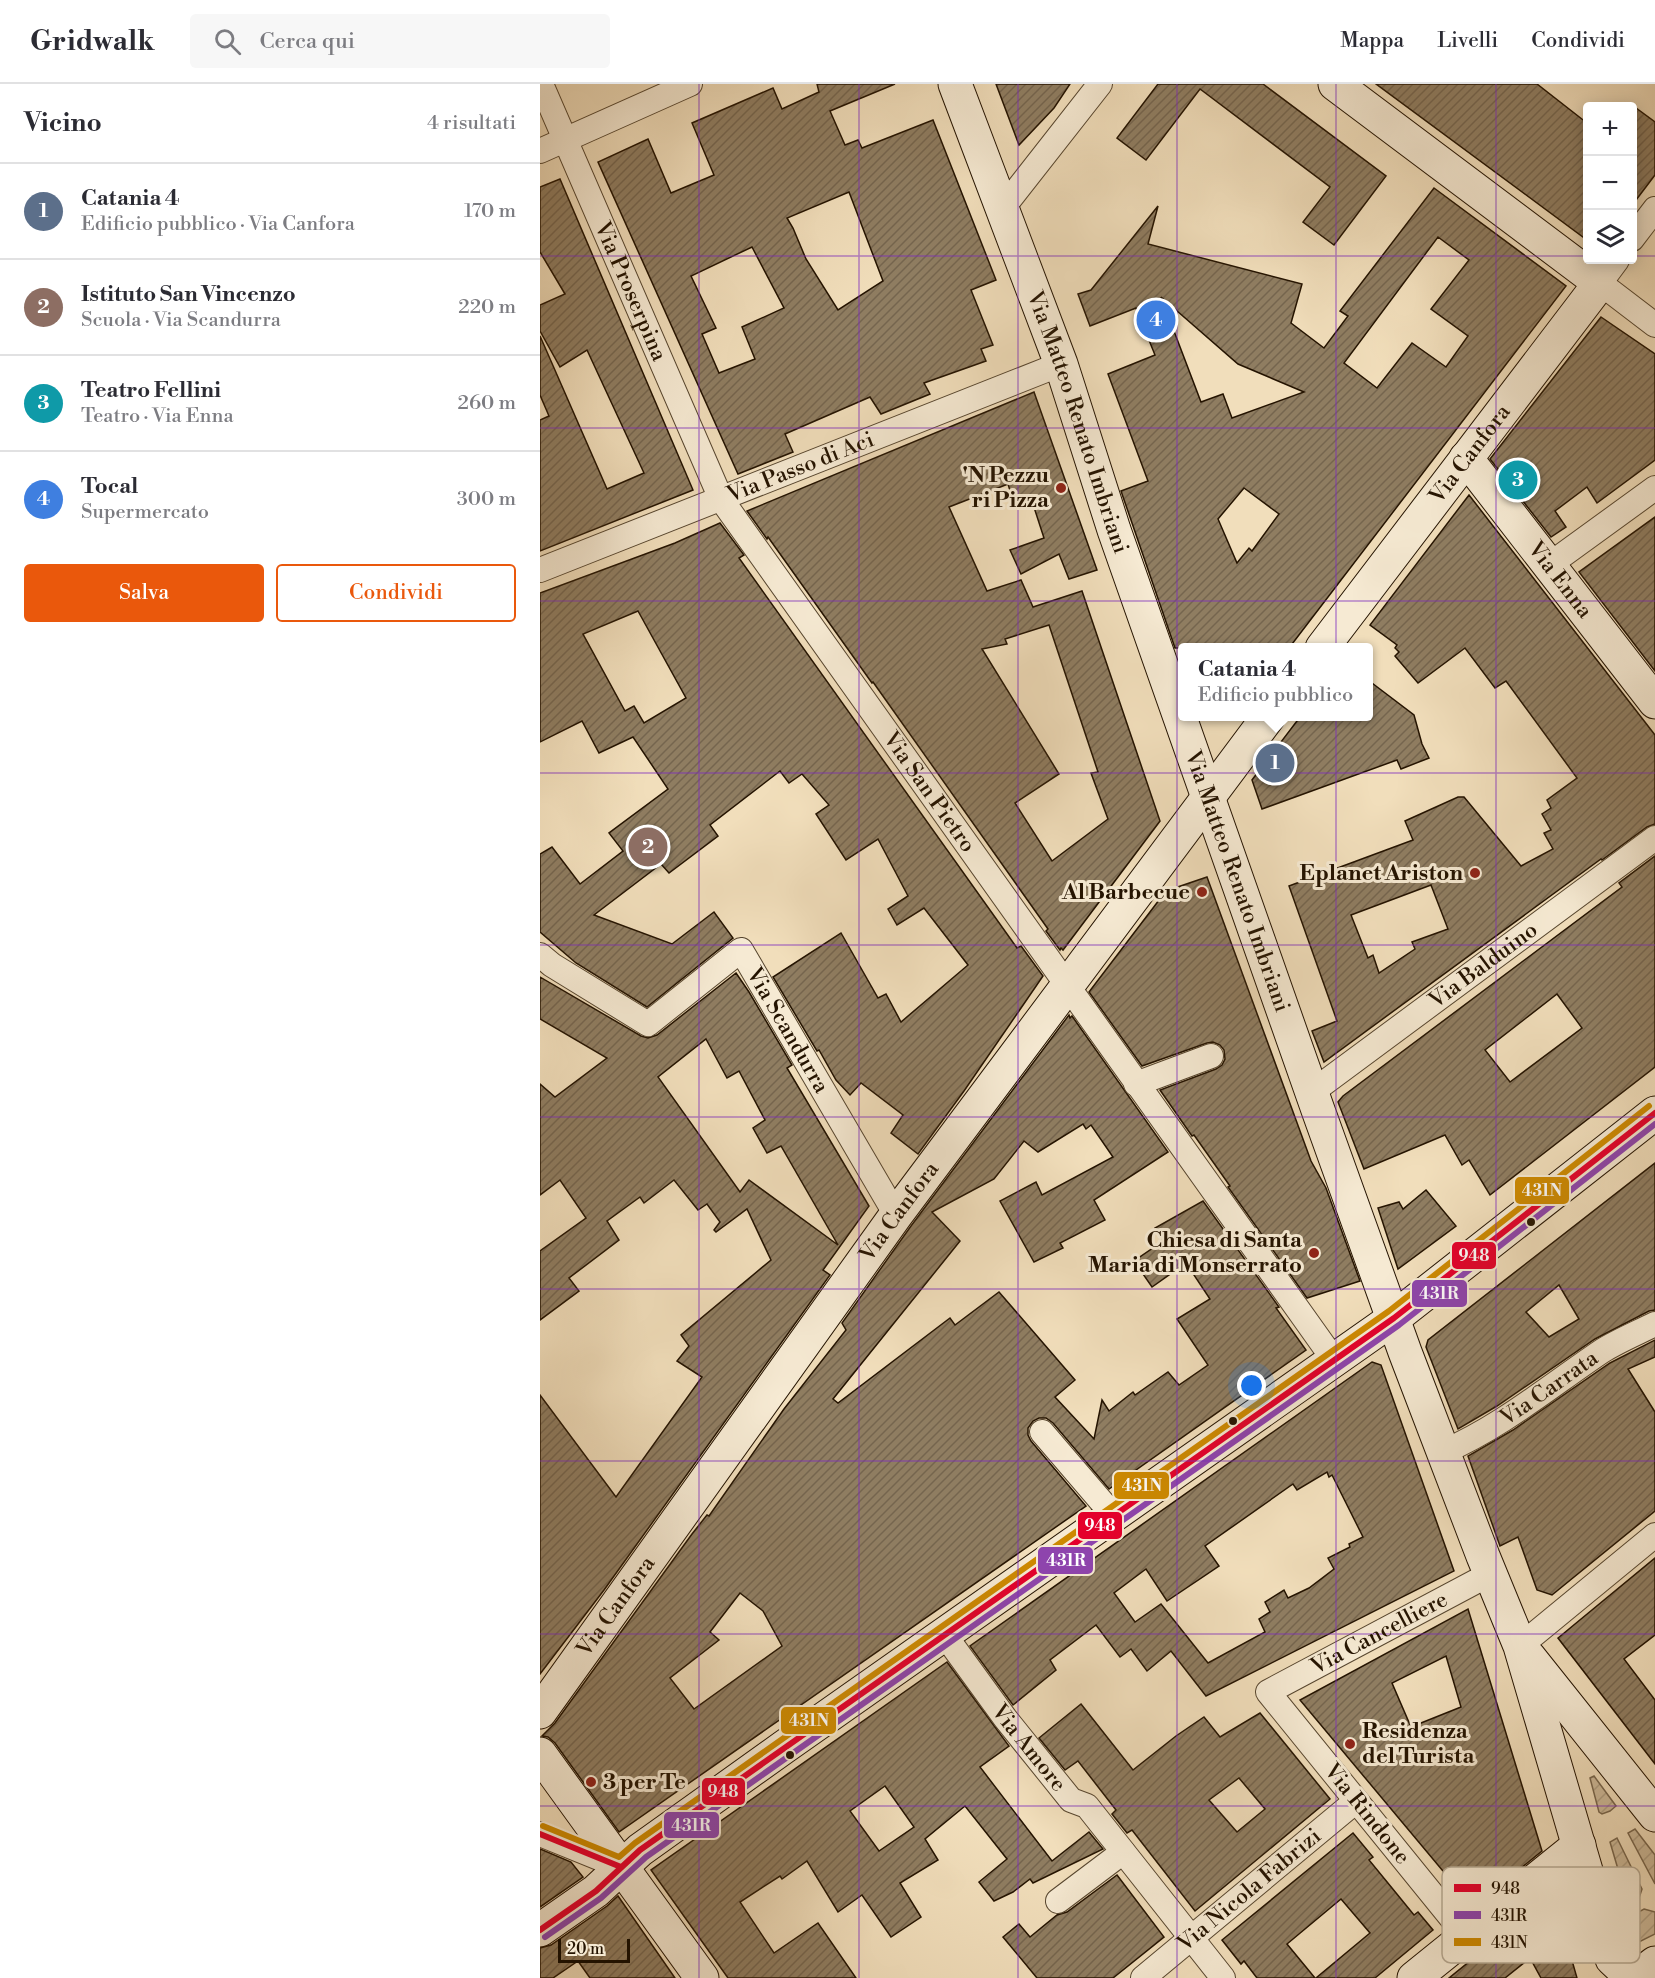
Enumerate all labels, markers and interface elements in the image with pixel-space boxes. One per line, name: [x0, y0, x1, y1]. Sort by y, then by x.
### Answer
search box: [190, 14, 610, 68]
text: Gridwalk: [30, 24, 154, 59]
icon: search: [211, 25, 244, 58]
text: Cerca qui: [259, 28, 355, 55]
text: Mappa: [1340, 28, 1404, 54]
text: Livelli: [1437, 28, 1498, 54]
text: Condividi: [1531, 28, 1625, 54]
map controls: [1583, 102, 1637, 264]
button: +: [1583, 102, 1637, 156]
text: Vicino: [24, 107, 102, 139]
text: 4 risultati: [427, 111, 516, 136]
button: −: [1583, 156, 1637, 210]
text: Catania 4: [81, 185, 180, 212]
text: 1: [39, 199, 48, 224]
text: 170 m: [464, 199, 516, 224]
button: layers: [1583, 210, 1637, 264]
text: Edificio pubblico · Via Canfora: [81, 212, 355, 237]
street label: Via Proserpina: [588, 217, 673, 366]
text: Istituto San Vincenzo: [81, 281, 296, 308]
street label: Via Matteo Renato Imbriani: [1021, 286, 1135, 557]
text: 2: [37, 295, 50, 320]
text: 220 m: [458, 295, 516, 320]
pin: 4: [1136, 298, 1176, 342]
text: Scuola · Via Scandurra: [81, 308, 281, 333]
text: Teatro Fellini: [81, 377, 221, 404]
text: 3: [37, 391, 50, 416]
text: 260 m: [458, 391, 516, 416]
street label: Via Canfora: [1423, 398, 1517, 510]
text: Teatro · Via Enna: [81, 404, 234, 429]
street label: Via Passo di Aci: [722, 426, 878, 509]
pin: 3: [1498, 458, 1538, 502]
place label: 'N Pezzu ri Pizza: [962, 462, 1050, 514]
text: Tocal: [81, 473, 138, 500]
marker: 'N Pezzu ri Pizza: [1054, 481, 1068, 495]
text: 4: [37, 487, 50, 512]
text: 300 m: [457, 487, 516, 512]
text: Supermercato: [81, 500, 209, 525]
street label: Via Enna: [1521, 535, 1599, 624]
button: Salva: [24, 564, 264, 622]
button: Condividi: [276, 564, 516, 622]
popup: [1178, 643, 1373, 721]
text: Catania 4: [1198, 656, 1296, 683]
text: Edificio pubblico: [1198, 683, 1353, 708]
street label: Via San Pietro: [877, 726, 982, 858]
pin: 1: [1256, 740, 1294, 786]
street label: Via Matteo Renato Imbriani: [1179, 746, 1296, 1016]
pin: 2: [628, 824, 668, 870]
place label: Eplanet Ariston: [1300, 860, 1463, 887]
marker: Eplanet Ariston: [1468, 866, 1482, 880]
place label: Al Barbecue: [1061, 879, 1190, 906]
marker: Al Barbecue: [1195, 885, 1209, 899]
street label: Via Balduino: [1423, 916, 1543, 1015]
street label: Via Scandurra: [740, 962, 836, 1099]
street label: Via Canfora: [853, 1156, 945, 1268]
line badge: 431N: [1514, 1176, 1570, 1205]
text: 431N: [1522, 1181, 1562, 1201]
unlabelled marker: [1525, 1216, 1537, 1228]
place label: Chiesa di Santa Maria di Monserrato: [1088, 1227, 1303, 1279]
line badge: 948: [1451, 1241, 1497, 1270]
marker: Chiesa di Santa Maria di Monserrato: [1307, 1246, 1321, 1260]
text: 948: [1459, 1246, 1489, 1266]
line badge: 431R: [1411, 1279, 1468, 1308]
text: 431R: [1419, 1284, 1460, 1304]
street label: Via Carrata: [1494, 1344, 1604, 1432]
your location: [1237, 1371, 1266, 1400]
unlabelled marker: [1227, 1415, 1239, 1427]
line badge: 431N: [1113, 1471, 1170, 1500]
text: 431N: [1122, 1476, 1162, 1496]
line badge: 948: [1077, 1511, 1123, 1540]
text: 948: [1085, 1516, 1115, 1536]
line badge: 431R: [1037, 1546, 1094, 1575]
street label: Via Canfora: [570, 1550, 661, 1663]
text: 431R: [1046, 1551, 1087, 1571]
street label: Via Cancelliere: [1305, 1586, 1452, 1681]
street label: Via Amore: [985, 1698, 1072, 1797]
line badge: 431N: [780, 1706, 837, 1735]
text: 431N: [789, 1711, 829, 1731]
place label: Residenza del Turista: [1362, 1718, 1475, 1770]
marker: Residenza del Turista: [1343, 1737, 1357, 1751]
unlabelled marker: [784, 1749, 796, 1761]
street label: Via Rindone: [1317, 1757, 1416, 1870]
place label: 3 per Te: [603, 1769, 686, 1796]
marker: 3 per Te: [584, 1775, 598, 1789]
line badge: 948: [701, 1777, 746, 1806]
text: 948: [708, 1782, 738, 1802]
line badge: 431R: [663, 1811, 720, 1839]
text: 431R: [671, 1816, 712, 1836]
street label: Via Nicola Fabrizi: [1171, 1822, 1326, 1958]
legend: [1442, 1867, 1640, 1963]
text: 948: [1491, 1879, 1520, 1899]
text: 431R: [1491, 1906, 1528, 1926]
text: 431N: [1491, 1933, 1528, 1953]
scale bar: [558, 1936, 630, 1964]
text: 20 m: [567, 1939, 604, 1959]

